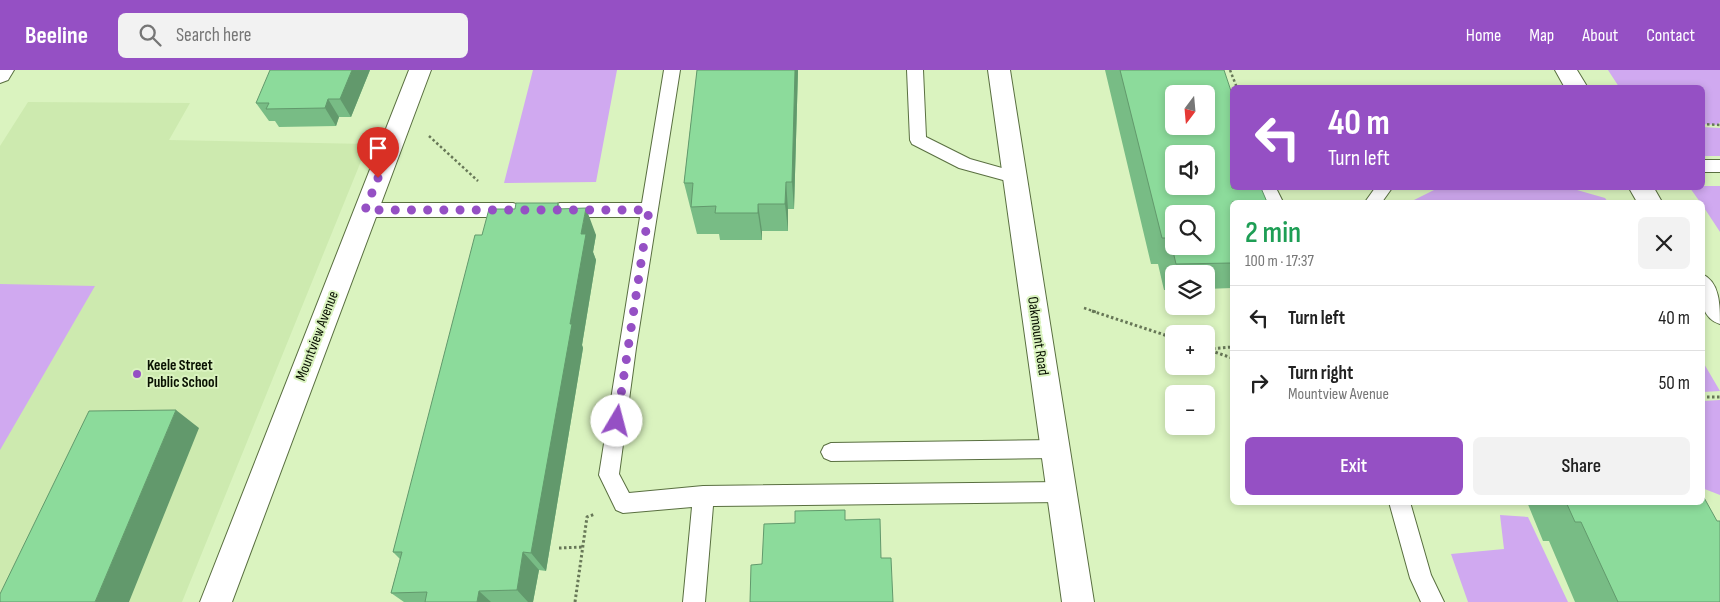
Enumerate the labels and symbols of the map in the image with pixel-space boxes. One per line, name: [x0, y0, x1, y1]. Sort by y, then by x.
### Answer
north arrow: [1165, 85, 1215, 135]
pin: [357, 127, 399, 178]
street label: Mountview Avenue: [291, 288, 343, 384]
street label: Oakmount Road: [1023, 295, 1053, 377]
place label: Keele Street Public School: [147, 356, 218, 392]
marker: Keele Street Public School: [131, 368, 143, 380]
position arrow: [590, 394, 642, 446]

